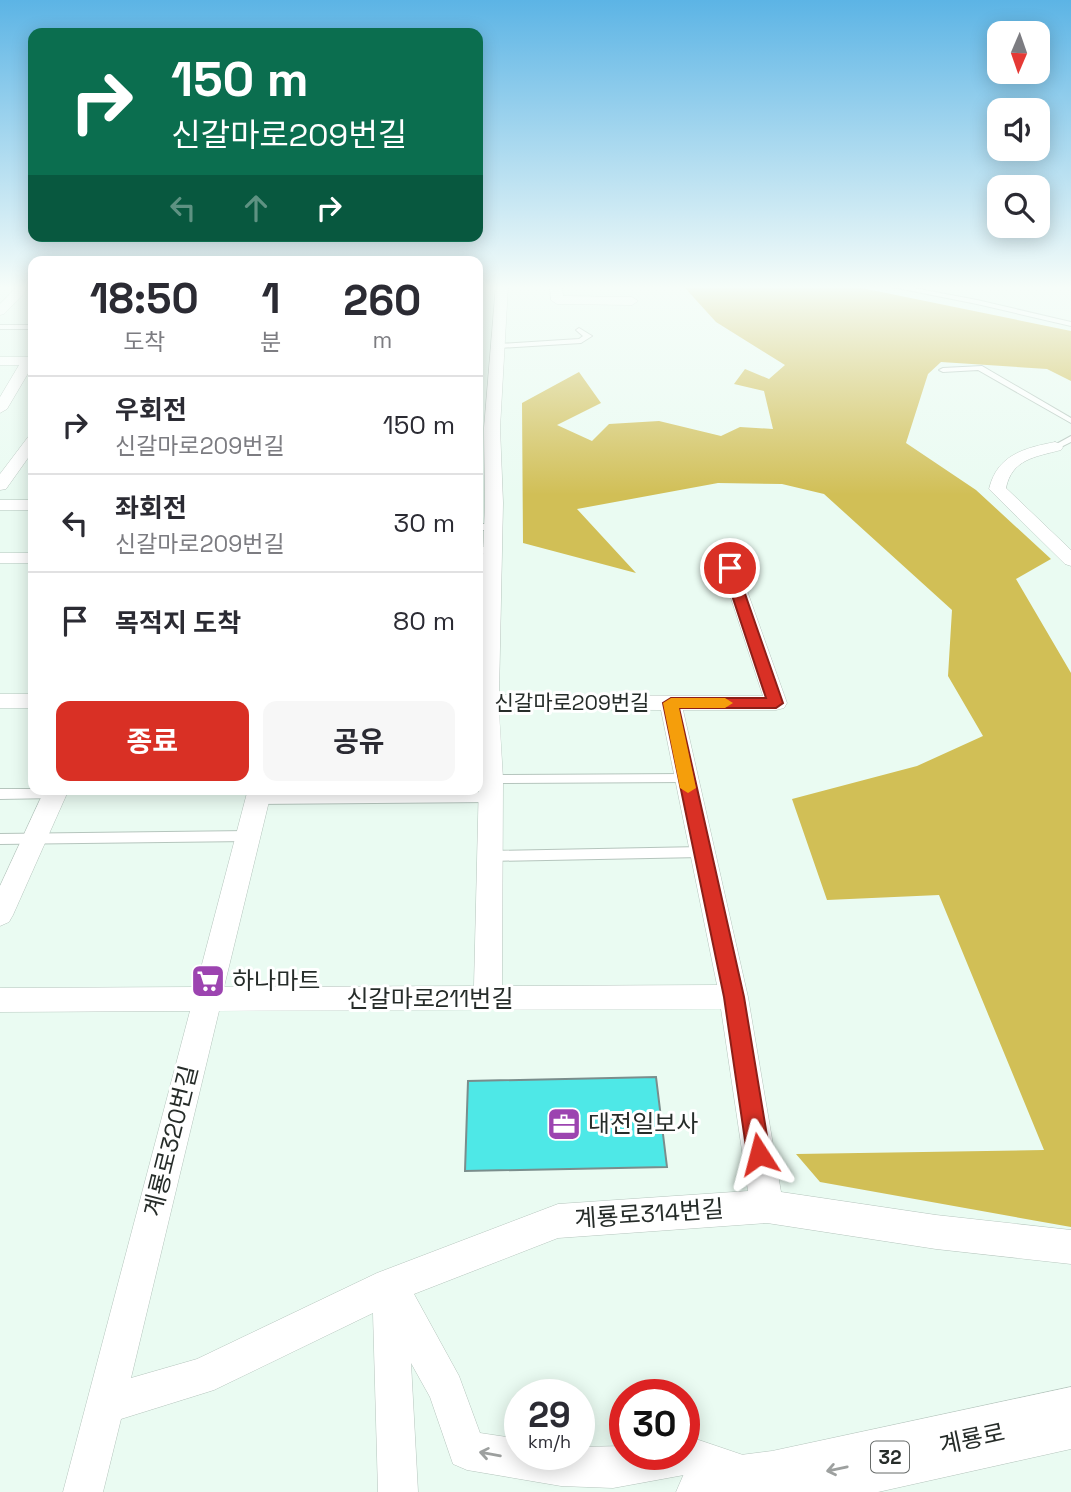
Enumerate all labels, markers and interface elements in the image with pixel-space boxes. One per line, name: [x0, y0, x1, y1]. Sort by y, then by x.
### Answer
north arrow: [987, 21, 1050, 84]
map controls: [987, 21, 1050, 238]
text: 150 m: [171, 48, 309, 110]
icon: right: [56, 56, 147, 147]
button: sound: [987, 98, 1050, 161]
text: 신갈마로209번길: [171, 115, 407, 155]
button: search: [987, 175, 1050, 238]
icon: left: [164, 189, 202, 227]
icon: ahead: [237, 189, 275, 227]
icon: right: [310, 189, 348, 227]
text: 18:50: [90, 272, 199, 325]
text: 1: [262, 272, 280, 325]
text: 260: [343, 274, 421, 327]
text: m: [372, 325, 392, 355]
text: 도착: [123, 327, 165, 357]
text: 분: [260, 327, 282, 357]
text: 우회전: [115, 393, 187, 427]
icon: right: [56, 406, 94, 444]
text: 150 m: [383, 408, 455, 442]
text: 신갈마로209번길: [115, 431, 285, 461]
text: 좌회전: [115, 491, 187, 525]
icon: left: [56, 504, 94, 542]
text: 30 m: [394, 506, 455, 540]
text: 신갈마로209번길: [115, 529, 285, 559]
pin: [700, 538, 760, 598]
icon: arrive: [711, 549, 749, 587]
icon: arrive: [56, 602, 94, 640]
text: 80 m: [393, 604, 455, 638]
text: 목적지 도착: [115, 606, 241, 640]
street label: 신갈마로209번길: [495, 689, 649, 716]
button: 종료: [56, 701, 249, 781]
button: 공유: [263, 701, 455, 781]
supermarket icon: 하나마트: [189, 962, 227, 1000]
place label: 하나마트: [232, 965, 320, 996]
street label: 신갈마로211번길: [346, 983, 514, 1014]
street label: 계룡로320번길: [137, 1062, 204, 1220]
office icon: 대전일보사: [545, 1105, 583, 1143]
place label: 대전일보사: [588, 1108, 698, 1139]
position arrow: [722, 1117, 796, 1191]
street label: 계룡로314번길: [573, 1193, 725, 1234]
speed limit sign: 30: [609, 1379, 700, 1470]
text: 29: [528, 1393, 571, 1437]
street label: 계룡로: [936, 1416, 1008, 1461]
text: km/h: [528, 1430, 571, 1453]
road number: 32: [871, 1442, 909, 1472]
one-way arrow: [479, 1447, 502, 1460]
one-way arrow: [826, 1462, 849, 1476]

